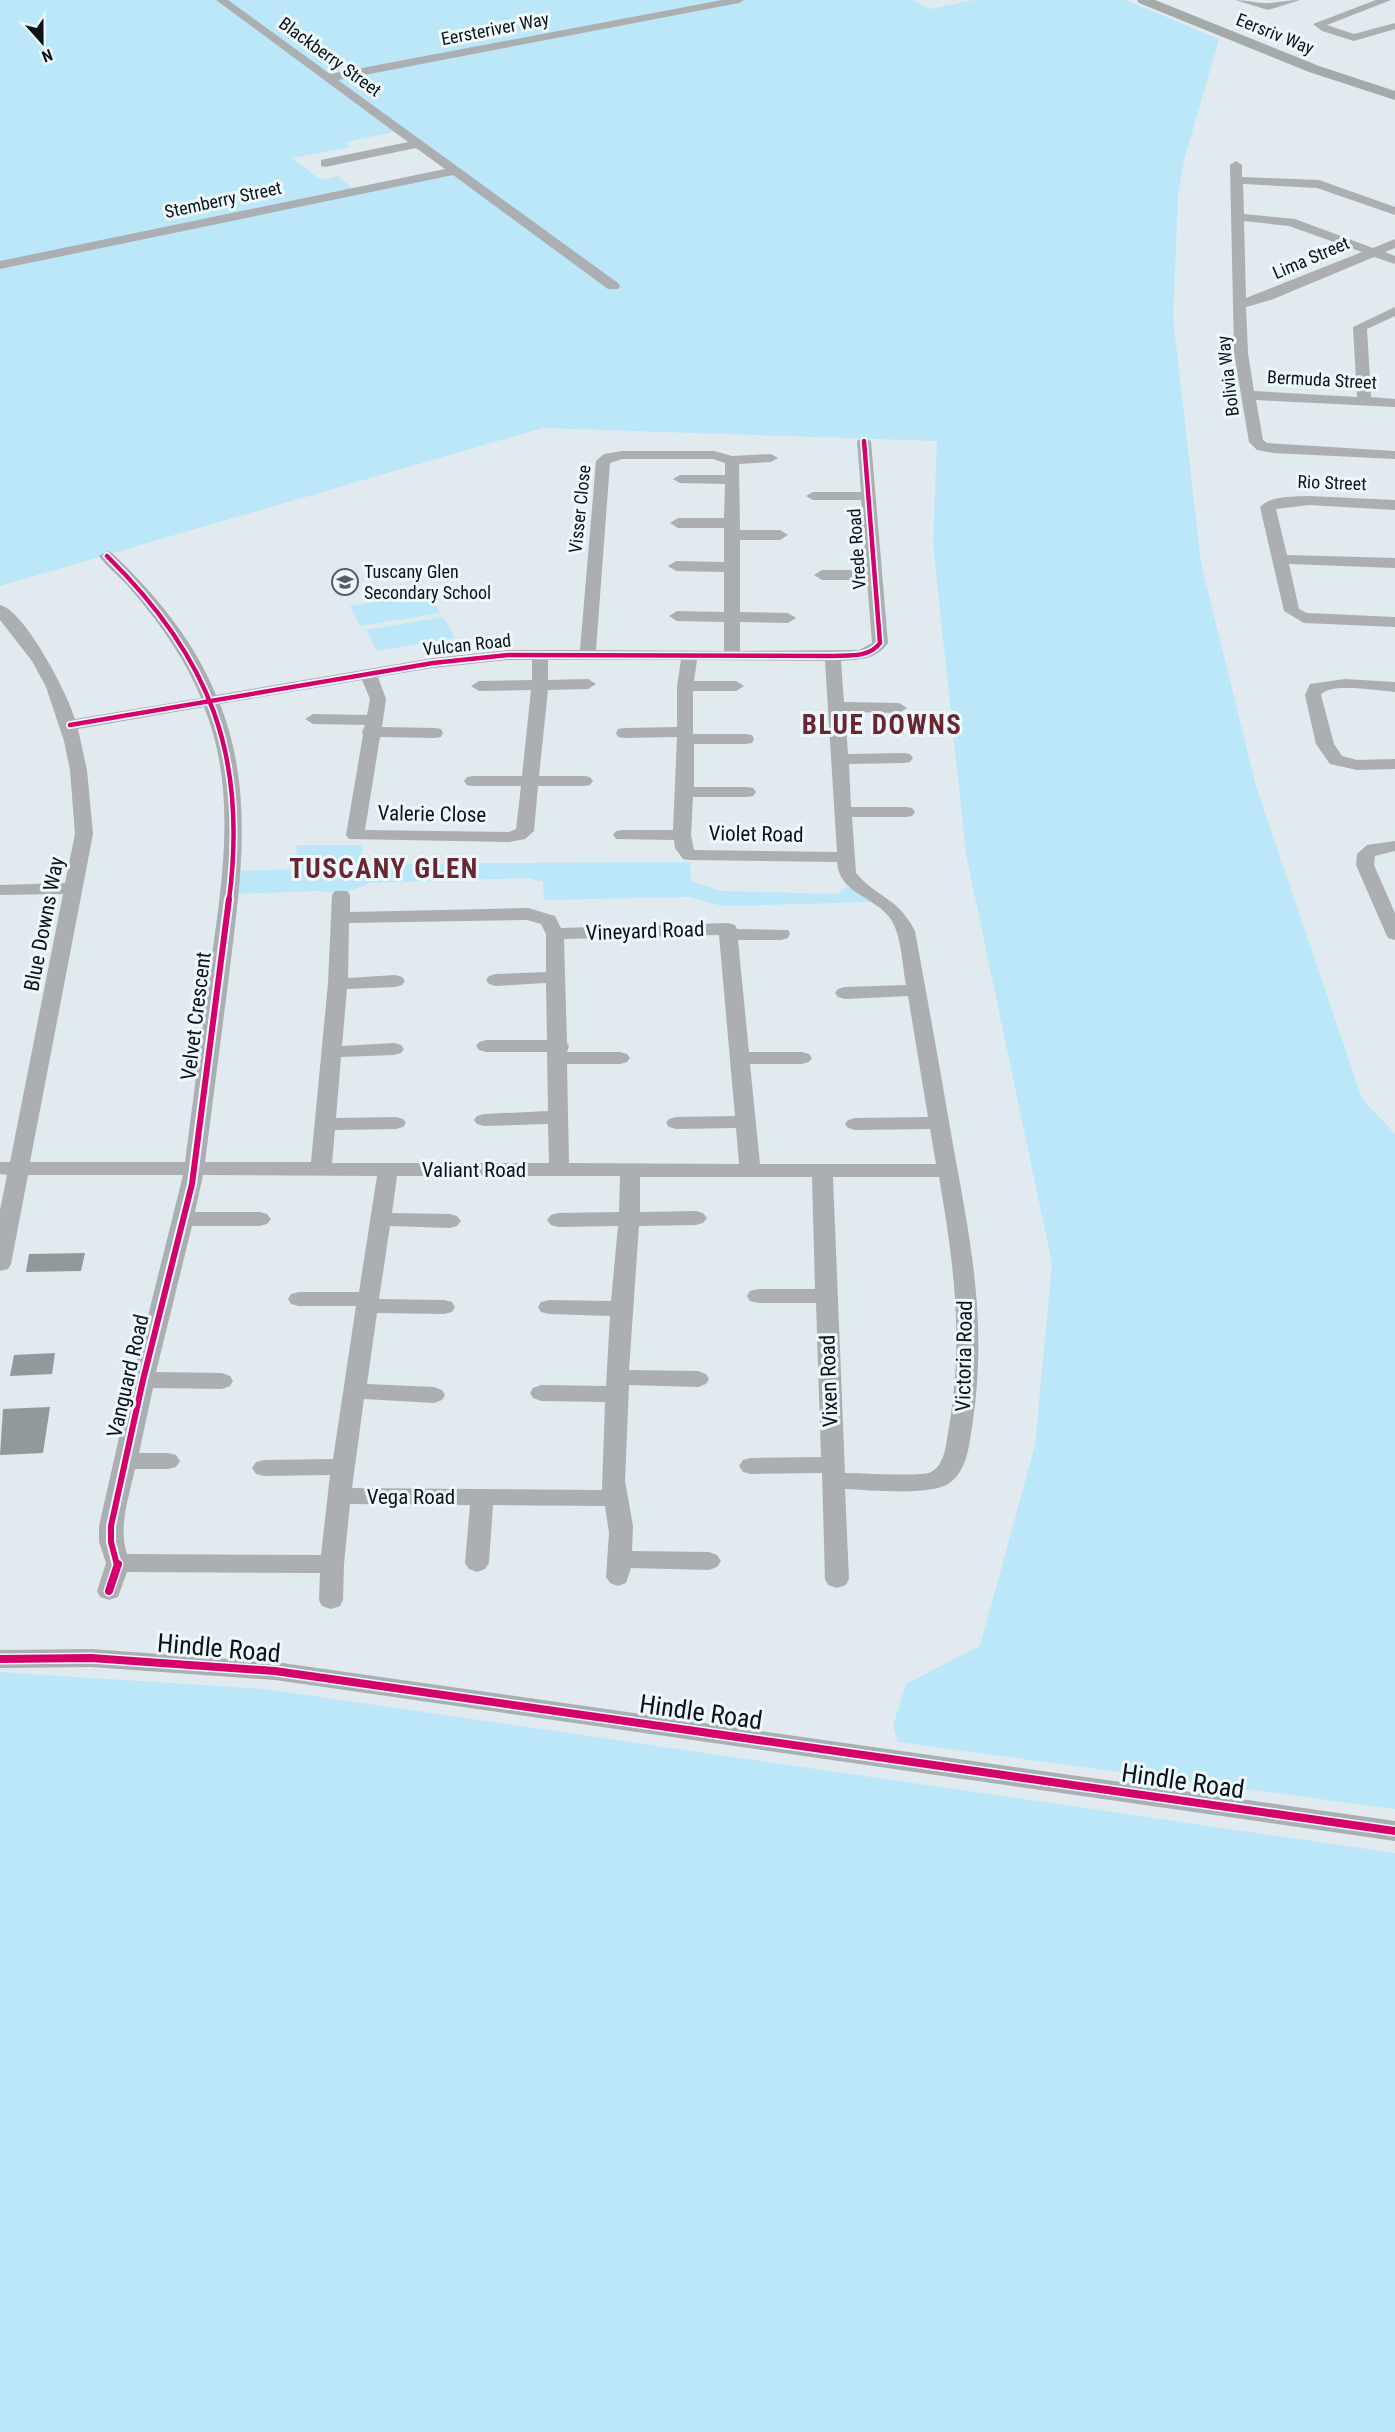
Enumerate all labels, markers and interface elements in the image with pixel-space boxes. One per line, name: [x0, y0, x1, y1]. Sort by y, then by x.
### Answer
street label: Eersteriver Way: [439, 8, 551, 49]
street label: Eersriv Way: [1233, 8, 1317, 59]
north arrow: [12, 12, 72, 72]
street label: Blackberry Street: [275, 12, 386, 101]
text: N: [39, 45, 55, 66]
street label: Stemberry Street: [163, 177, 283, 222]
street label: Lima Street: [1269, 232, 1352, 283]
street label: Bolivia Way: [1212, 334, 1243, 418]
street label: Bermuda Street: [1267, 366, 1377, 393]
street label: Visser Close: [564, 464, 595, 554]
street label: Rio Street: [1297, 471, 1367, 494]
street label: Vrede Road: [843, 508, 870, 590]
place label: Tuscany Glen Secondary School: [364, 561, 491, 603]
school or university icon: Tuscany Glen Secondary School: [330, 567, 360, 597]
street label: Vulcan Road: [422, 629, 512, 660]
district label: BLUE DOWNS: [802, 709, 962, 741]
street label: Valerie Close: [378, 801, 487, 827]
street label: Violet Road: [708, 821, 804, 847]
district label: TUSCANY GLEN: [289, 853, 479, 885]
street label: Blue Downs Way: [19, 855, 69, 993]
street label: Vineyard Road: [585, 917, 705, 945]
street label: Velvet Crescent: [176, 950, 216, 1082]
street label: Valiant Road: [422, 1158, 526, 1182]
street label: Victoria Road: [951, 1300, 977, 1412]
street label: Vanguard Road: [102, 1312, 154, 1440]
street label: Vixen Road: [815, 1334, 843, 1428]
street label: Vega Road: [367, 1485, 455, 1509]
street label: Hindle Road: [156, 1628, 282, 1668]
street label: Hindle Road: [638, 1689, 764, 1735]
street label: Hindle Road: [1120, 1758, 1246, 1804]

